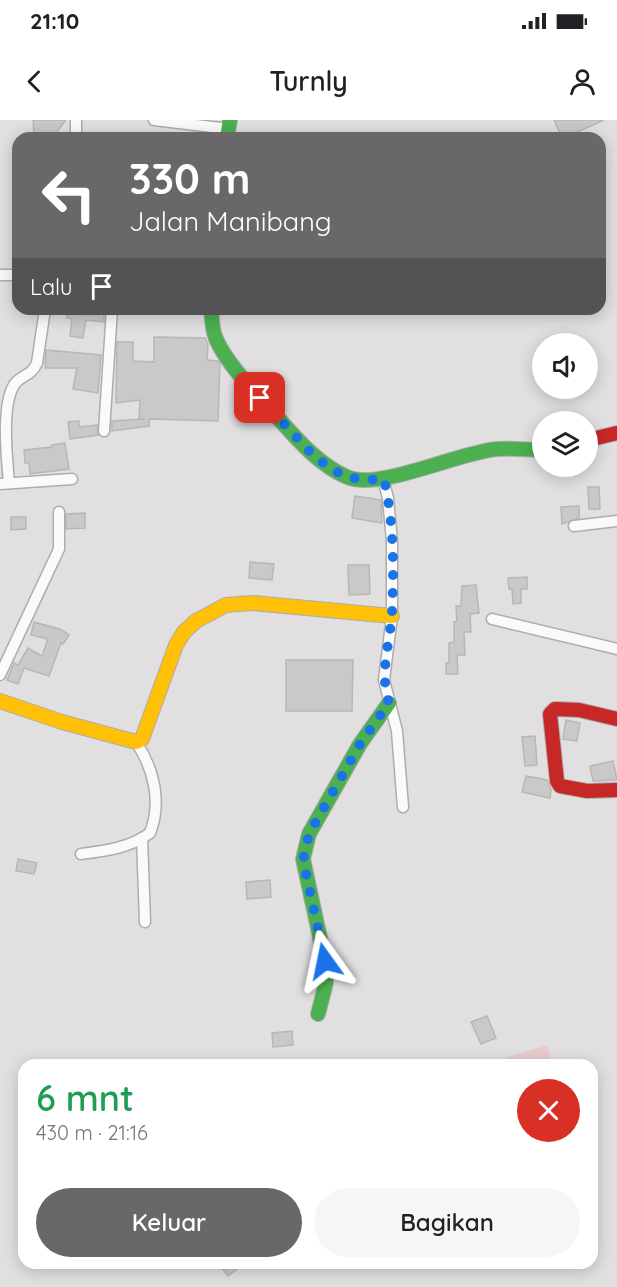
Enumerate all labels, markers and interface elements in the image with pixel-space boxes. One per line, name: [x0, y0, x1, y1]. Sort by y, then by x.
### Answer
text: 21:10: [30, 7, 79, 35]
text: Turnly: [269, 64, 348, 98]
icon: back: [18, 65, 51, 98]
icon: person: [566, 65, 599, 98]
text: 330 m: [129, 152, 250, 205]
icon: left: [30, 156, 108, 234]
text: Jalan Manibang: [129, 204, 332, 238]
icon: arrive: [85, 270, 118, 303]
text: Lalu: [30, 273, 73, 301]
map controls: [532, 333, 598, 477]
button: sound: [532, 333, 598, 399]
pin: [234, 372, 285, 423]
icon: arrive: [243, 381, 276, 414]
button: layers: [532, 411, 598, 477]
position arrow: [293, 929, 357, 993]
text: 6 mnt: [36, 1075, 134, 1120]
button: close: [517, 1079, 580, 1142]
text: 430 m · 21:16: [36, 1120, 148, 1145]
button: Keluar: [36, 1188, 302, 1257]
button: Bagikan: [314, 1188, 580, 1257]

